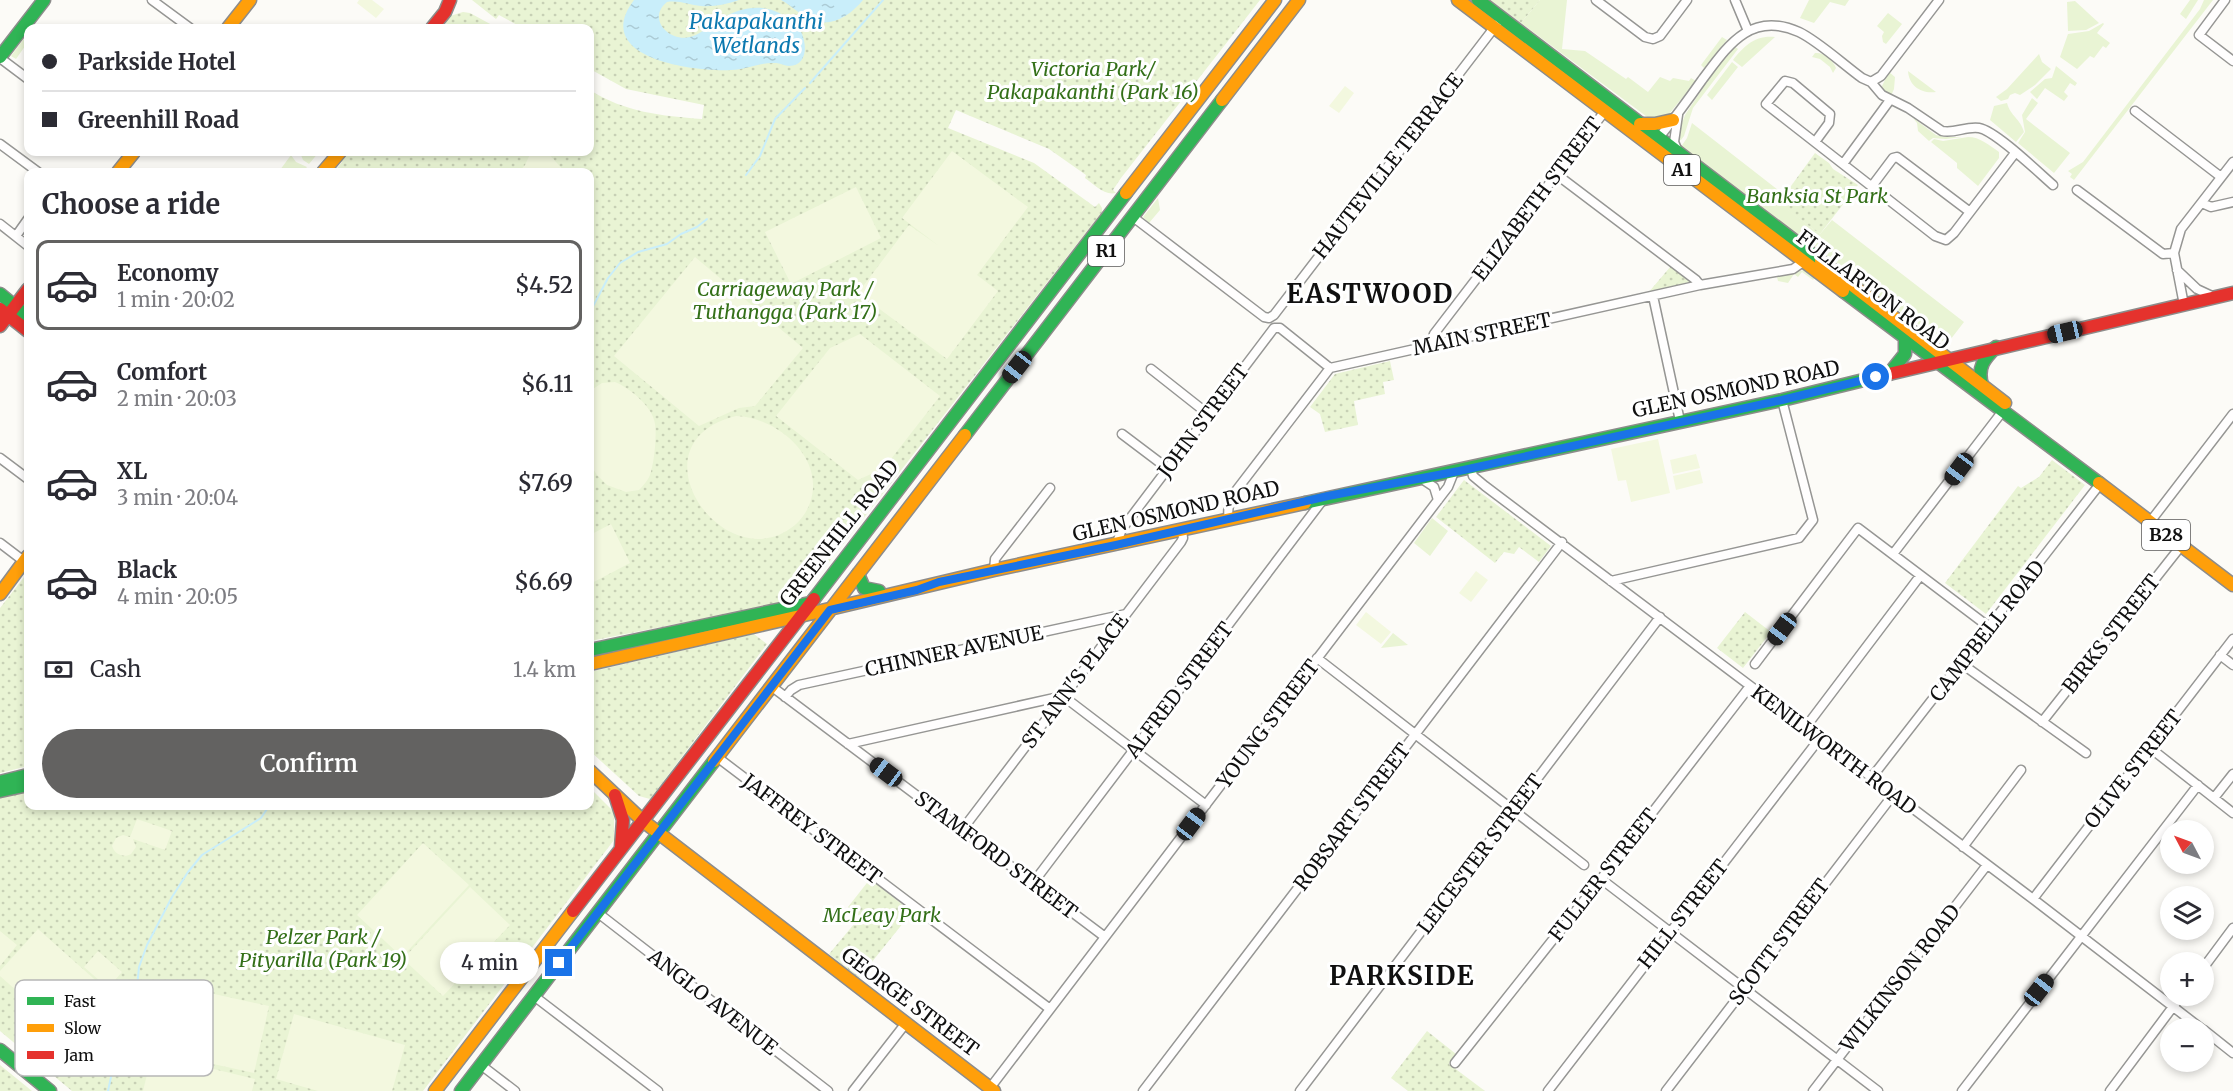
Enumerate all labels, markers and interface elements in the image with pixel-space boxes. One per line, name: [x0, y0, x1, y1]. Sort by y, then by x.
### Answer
water label: Pakapakanthi Wetlands: [689, 8, 823, 59]
text: Parkside Hotel: [78, 48, 236, 76]
park label: Victoria Park/ Pakapakanthi (Park 16): [987, 56, 1199, 104]
street label: HAUTEVILLE TERRACE: [1307, 68, 1468, 264]
text: Greenhill Road: [78, 106, 239, 134]
street label: ELIZABETH STREET: [1467, 112, 1606, 286]
road number: A1: [1664, 155, 1700, 185]
park label: Banksia St Park: [1746, 183, 1888, 208]
text: Choose a ride: [42, 187, 220, 221]
street label: FULLARTON ROAD: [1792, 224, 1955, 355]
road number: R1: [1088, 236, 1124, 266]
icon: car: [45, 258, 99, 312]
text: Economy: [117, 259, 218, 287]
text: $4.52: [515, 271, 573, 299]
park label: Carriageway Park / Tuthangga (Park 17): [693, 276, 877, 324]
district label: EASTWOOD: [1286, 277, 1454, 310]
text: 1 min · 20:02: [117, 287, 235, 312]
street label: MAIN STREET: [1410, 307, 1554, 360]
car: [2045, 319, 2085, 345]
car: [999, 347, 1035, 387]
street label: GLEN OSMOND ROAD: [1630, 354, 1842, 423]
icon: car: [45, 357, 99, 411]
text: Comfort: [117, 358, 207, 386]
street label: JOHN STREET: [1151, 359, 1254, 483]
route start: [1862, 363, 1889, 390]
text: $6.11: [521, 370, 573, 398]
text: 2 min · 20:03: [117, 386, 237, 411]
car: [1941, 449, 1977, 489]
street label: GREENHILL ROAD: [774, 454, 904, 611]
icon: car: [45, 456, 99, 510]
text: XL: [117, 457, 147, 485]
text: $7.69: [518, 469, 573, 497]
street label: GLEN OSMOND ROAD: [1070, 475, 1282, 546]
text: 3 min · 20:04: [117, 485, 238, 510]
road number: B28: [2142, 520, 2190, 550]
icon: car: [45, 555, 99, 609]
street label: CAMPBELL ROAD: [1924, 555, 2049, 706]
text: Black: [117, 556, 177, 584]
text: $6.69: [514, 568, 573, 596]
street label: BIRKS STREET: [2056, 569, 2165, 698]
text: 4 min · 20:05: [117, 584, 238, 609]
street label: ST ANN'S PLACE: [1016, 608, 1134, 753]
car: [1764, 609, 1800, 649]
street label: ALFRED STREET: [1119, 617, 1238, 763]
street label: CHINNER AVENUE: [863, 619, 1045, 682]
icon: cash: [42, 653, 75, 686]
street label: YOUNG STREET: [1210, 654, 1324, 794]
text: Cash: [90, 655, 141, 683]
text: 1.4 km: [513, 657, 576, 682]
street label: KENILWORTH ROAD: [1747, 679, 1922, 820]
street label: OLIVE STREET: [2079, 704, 2187, 833]
button: Confirm: [42, 729, 576, 798]
street label: ROBSART STREET: [1288, 738, 1415, 895]
car: [866, 754, 906, 790]
street label: JAFFREY STREET: [737, 767, 887, 889]
street label: LEICESTER STREET: [1411, 769, 1548, 938]
street label: STAMFORD STREET: [910, 785, 1083, 924]
street label: FULLER STREET: [1543, 803, 1662, 946]
car: [1173, 804, 1209, 844]
north arrow: [2160, 820, 2214, 874]
map controls: [2160, 820, 2214, 1072]
street label: HILL STREET: [1632, 854, 1733, 973]
street label: SCOTT STREET: [1723, 874, 1834, 1010]
button: layers: [2160, 886, 2214, 940]
street label: WILKINSON ROAD: [1834, 899, 1965, 1057]
park label: McLeay Park: [822, 902, 941, 927]
park label: Pelzer Park / Pityarilla (Park 19): [239, 924, 407, 972]
callout: 4 min: [439, 942, 538, 984]
street label: GEORGE STREET: [837, 942, 984, 1061]
street label: ANGLO AVENUE: [643, 943, 783, 1060]
route end: [545, 949, 572, 976]
text: 4 min: [461, 950, 518, 975]
button: +: [2160, 952, 2214, 1006]
district label: PARKSIDE: [1329, 959, 1475, 992]
car: [2021, 970, 2057, 1010]
legend: [15, 980, 213, 1076]
text: Fast: [64, 991, 97, 1011]
text: Slow: [64, 1018, 102, 1038]
button: −: [2160, 1018, 2214, 1072]
text: Jam: [63, 1045, 94, 1065]

